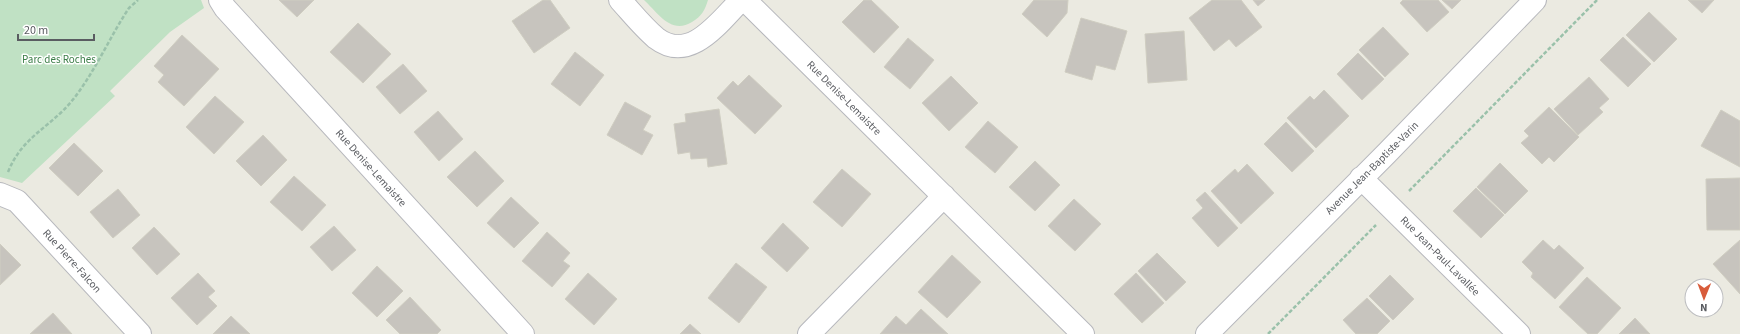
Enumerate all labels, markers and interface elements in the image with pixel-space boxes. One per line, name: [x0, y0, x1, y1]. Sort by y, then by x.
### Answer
scale bar: [18, 16, 94, 42]
text: 20 m: [24, 22, 48, 39]
park label: Parc des Roches: [22, 52, 96, 67]
street label: Rue Denise-Lemaistre: [803, 57, 885, 139]
street label: Avenue Jean-Baptiste-Varin: [1322, 118, 1422, 218]
street label: Rue Denise-Lemaistre: [332, 126, 410, 210]
street label: Rue Jean-Paul-Lavallée: [1397, 213, 1483, 299]
street label: Rue Pierre-Falcon: [39, 226, 105, 296]
north arrow: [1684, 278, 1724, 318]
text: N: [1700, 300, 1708, 315]

